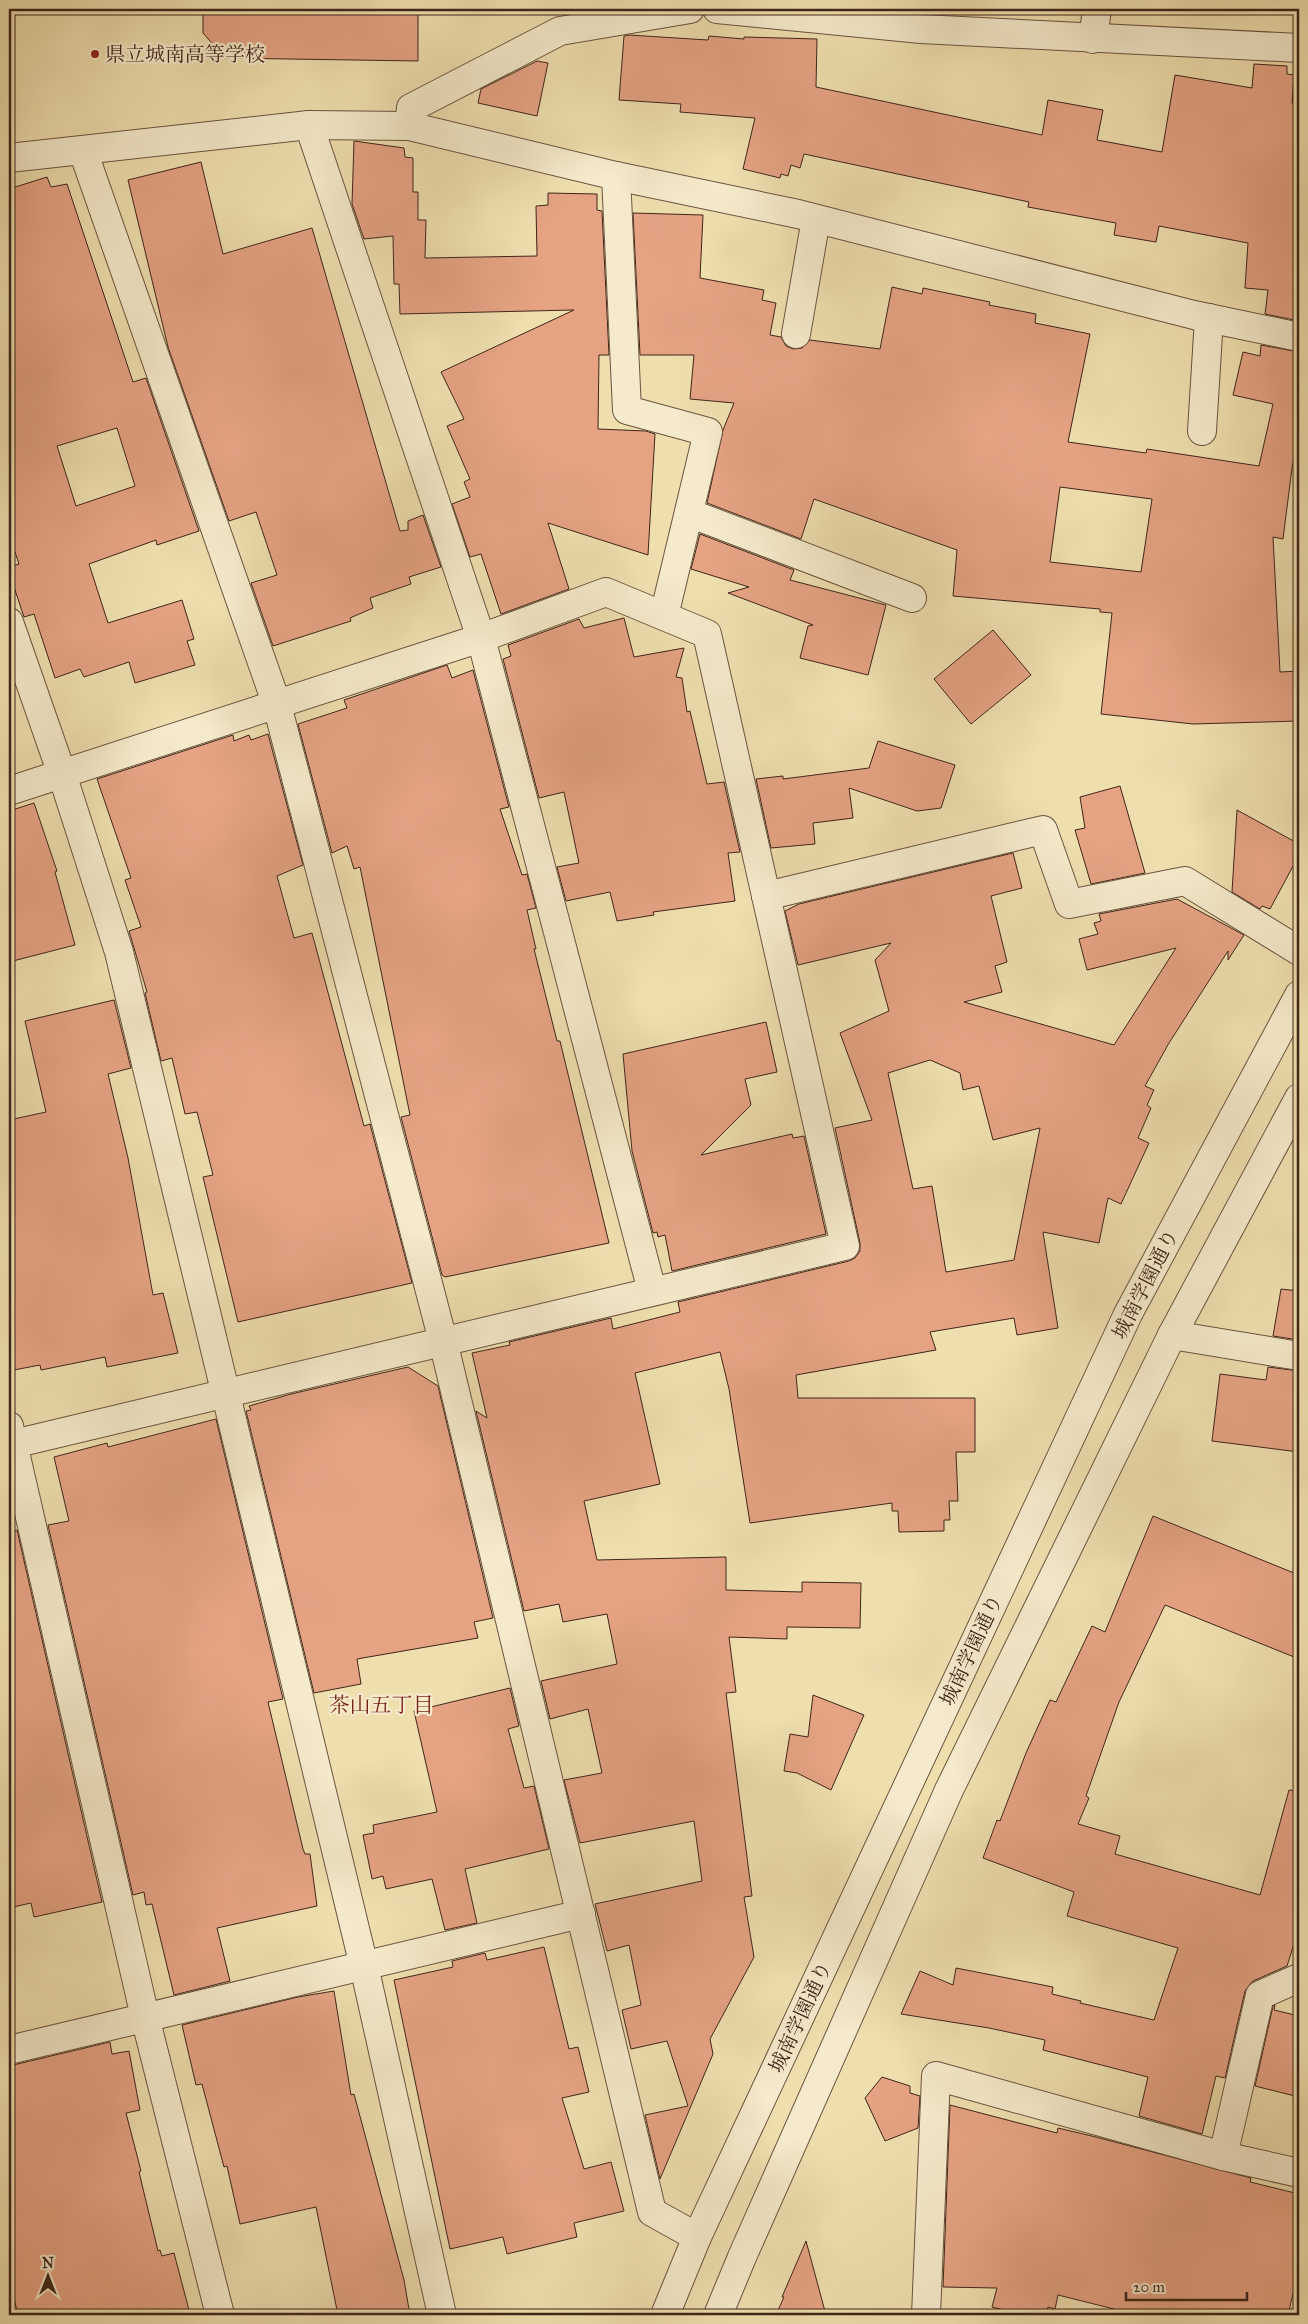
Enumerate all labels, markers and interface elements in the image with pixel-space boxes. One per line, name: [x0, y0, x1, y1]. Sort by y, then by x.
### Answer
place label: 県立城南高等学校: [105, 42, 265, 66]
marker: 県立城南高等学校: [89, 48, 101, 60]
street label: 城南学園通り: [1107, 1225, 1183, 1343]
street label: 城南学園通り: [935, 1591, 1007, 1709]
district label: 茶山五丁目: [329, 1692, 434, 1718]
street label: 城南学園通り: [764, 1958, 836, 2076]
north arrow: [22, 2252, 72, 2302]
text: N: [42, 2255, 54, 2272]
scale bar: [1126, 2269, 1247, 2301]
text: 20 m: [1133, 2278, 1165, 2296]

